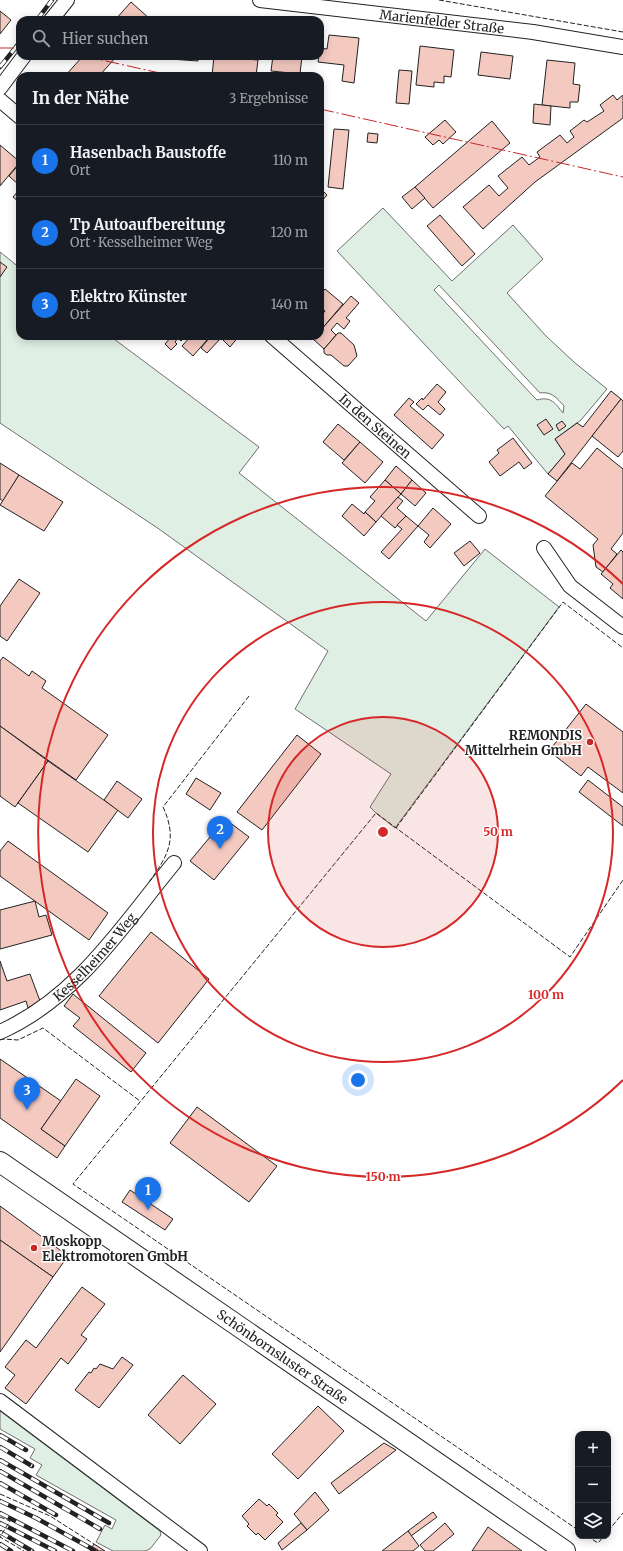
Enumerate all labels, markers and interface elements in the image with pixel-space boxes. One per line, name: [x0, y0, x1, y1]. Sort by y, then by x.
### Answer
street label: Marienfelder Straße: [378, 6, 505, 37]
search box: [16, 16, 324, 60]
icon: search: [30, 27, 52, 49]
text: Hier suchen: [62, 29, 149, 48]
text: In der Nähe: [32, 87, 129, 109]
text: 3 Ergebnisse: [229, 90, 308, 107]
text: Hasenbach Baustoffe: [70, 143, 226, 162]
text: 1: [42, 152, 48, 169]
text: 110 m: [273, 152, 308, 169]
text: Ort: [70, 162, 90, 179]
text: Tp Autoaufbereitung: [70, 215, 225, 234]
text: 2: [41, 224, 49, 241]
text: 120 m: [270, 224, 308, 241]
text: Ort · Kesselheimer Weg: [70, 234, 213, 251]
text: Elektro Künster: [70, 287, 187, 306]
text: 3: [41, 296, 49, 313]
text: 140 m: [271, 296, 308, 313]
text: Ort: [70, 306, 90, 323]
street label: In den Steinen: [336, 390, 415, 462]
place label: REMONDIS Mittelrhein GmbH: [465, 727, 582, 759]
marker: REMONDIS Mittelrhein GmbH: [585, 737, 595, 747]
pin: 2: [207, 816, 233, 849]
text: 50 m: [483, 824, 513, 839]
centre of rings: [376, 825, 390, 839]
street label: Kesselheimer Weg: [49, 909, 140, 1005]
text: 100 m: [528, 987, 564, 1002]
your location: [348, 1070, 368, 1090]
pin: 3: [14, 1077, 40, 1110]
text: 150 m: [366, 1169, 401, 1184]
pin: 1: [135, 1177, 161, 1210]
place label: Moskopp Elektromotoren GmbH: [42, 1233, 188, 1265]
marker: Moskopp Elektromotoren GmbH: [29, 1243, 39, 1253]
street label: Schönbornsluster Straße: [214, 1305, 351, 1408]
map controls: [575, 1431, 611, 1539]
button: +: [575, 1431, 611, 1467]
button: −: [575, 1467, 611, 1503]
button: layers: [575, 1503, 611, 1539]

